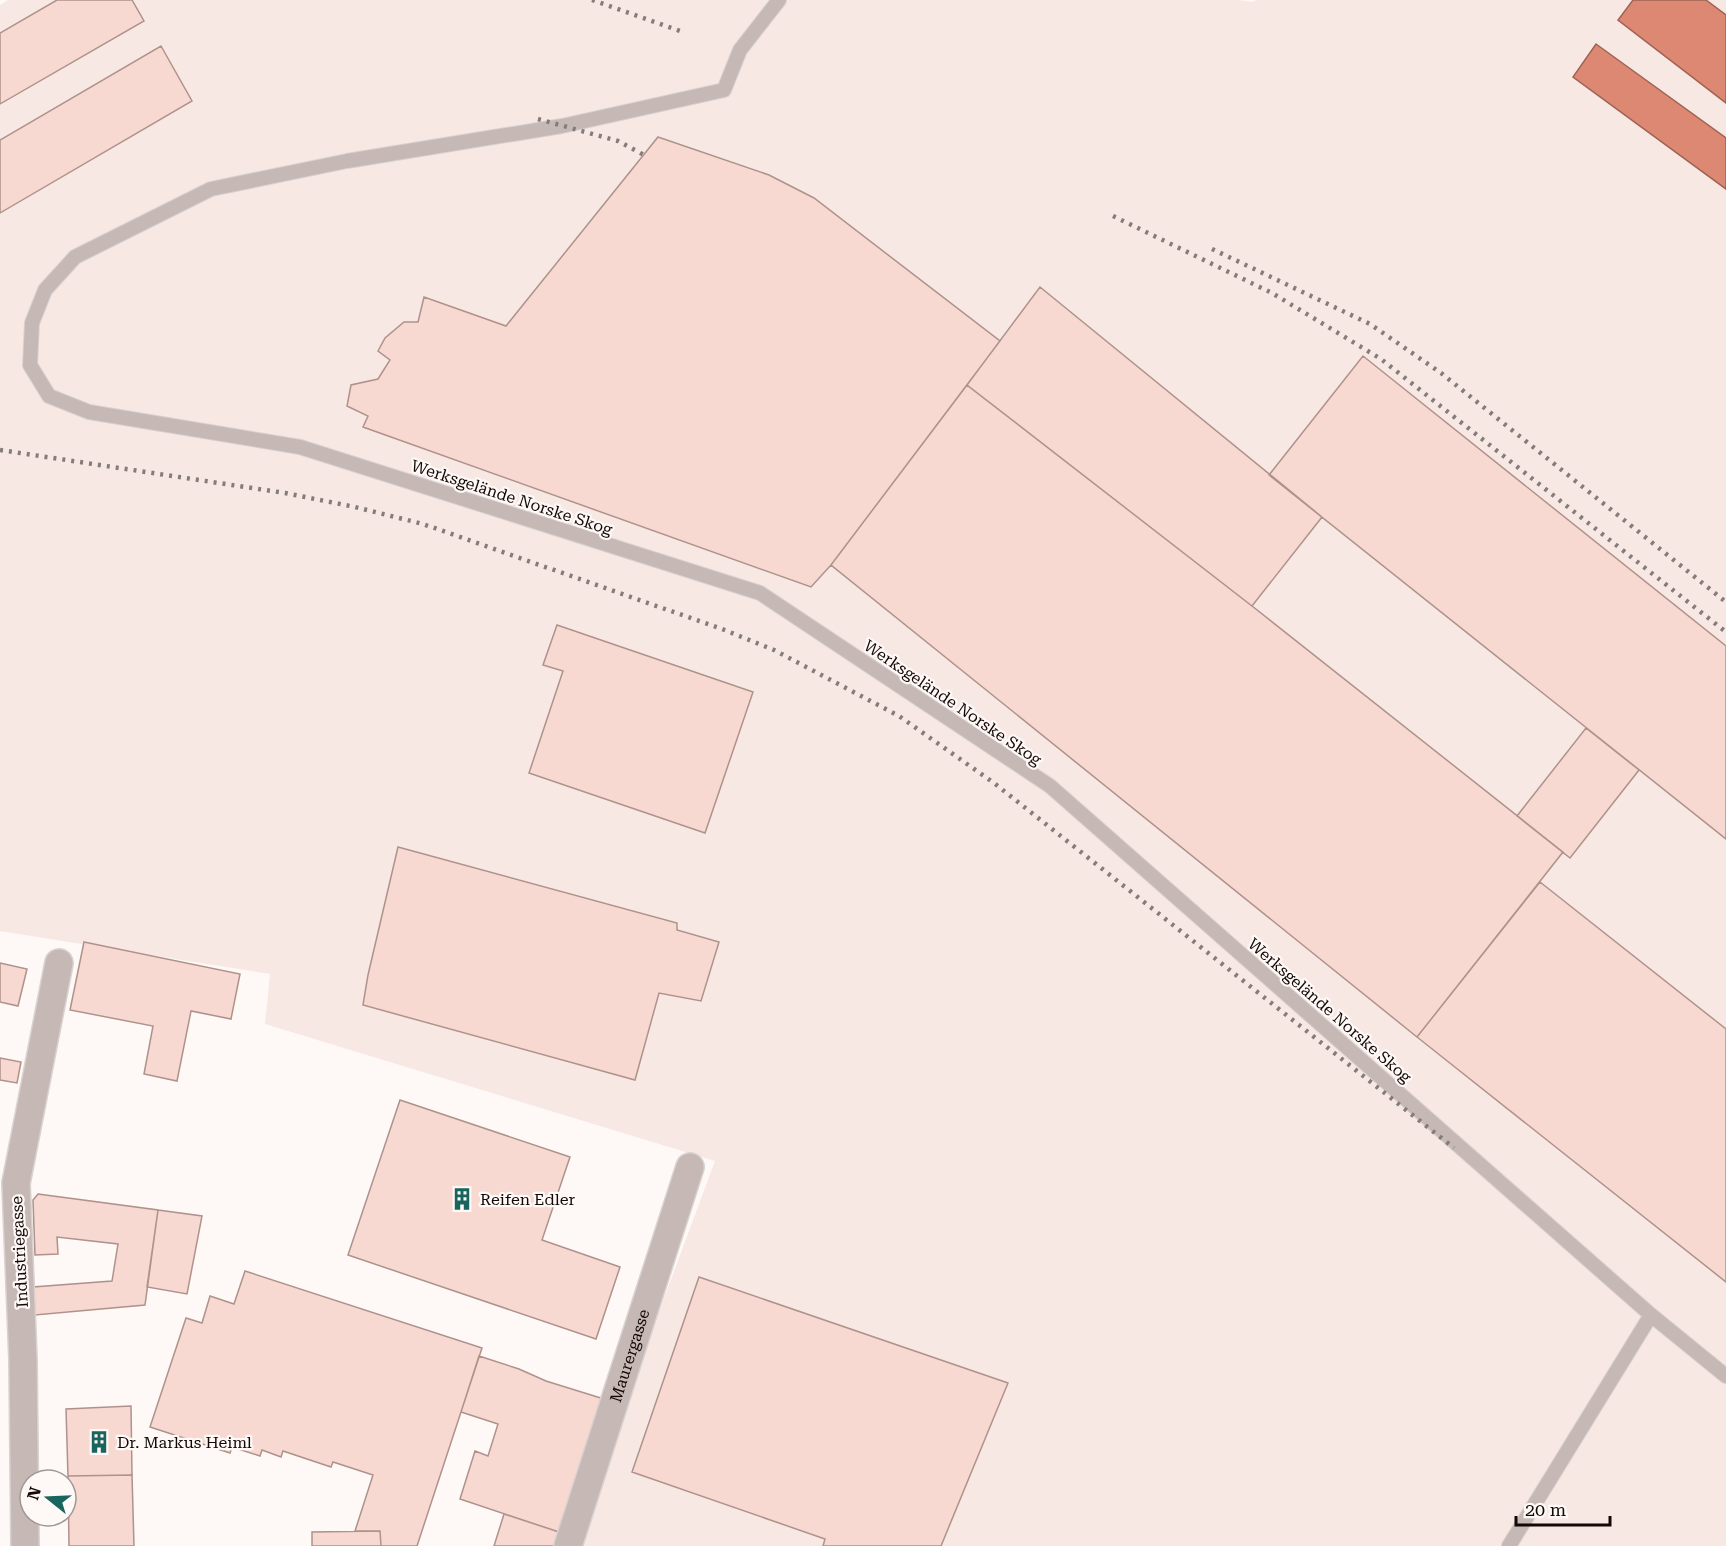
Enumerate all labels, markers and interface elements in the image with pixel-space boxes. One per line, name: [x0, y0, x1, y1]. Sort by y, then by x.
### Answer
street label: Werksgelände Norske Skog: [409, 456, 616, 539]
street label: Werksgelände Norske Skog: [860, 636, 1046, 770]
street label: Werksgelände Norske Skog: [1244, 934, 1416, 1087]
building icon: Reifen Edler: [449, 1186, 475, 1212]
place label: Reifen Edler: [480, 1190, 575, 1209]
street label: Industriegasse: [7, 1195, 32, 1308]
street label: Maurergasse: [606, 1307, 654, 1405]
building icon: Dr. Markus Heiml: [86, 1429, 112, 1455]
place label: Dr. Markus Heiml: [117, 1433, 252, 1452]
north arrow: [18, 1468, 78, 1528]
text: N: [23, 1485, 45, 1502]
scale bar: [1516, 1489, 1610, 1527]
text: 20 m: [1525, 1499, 1566, 1520]

